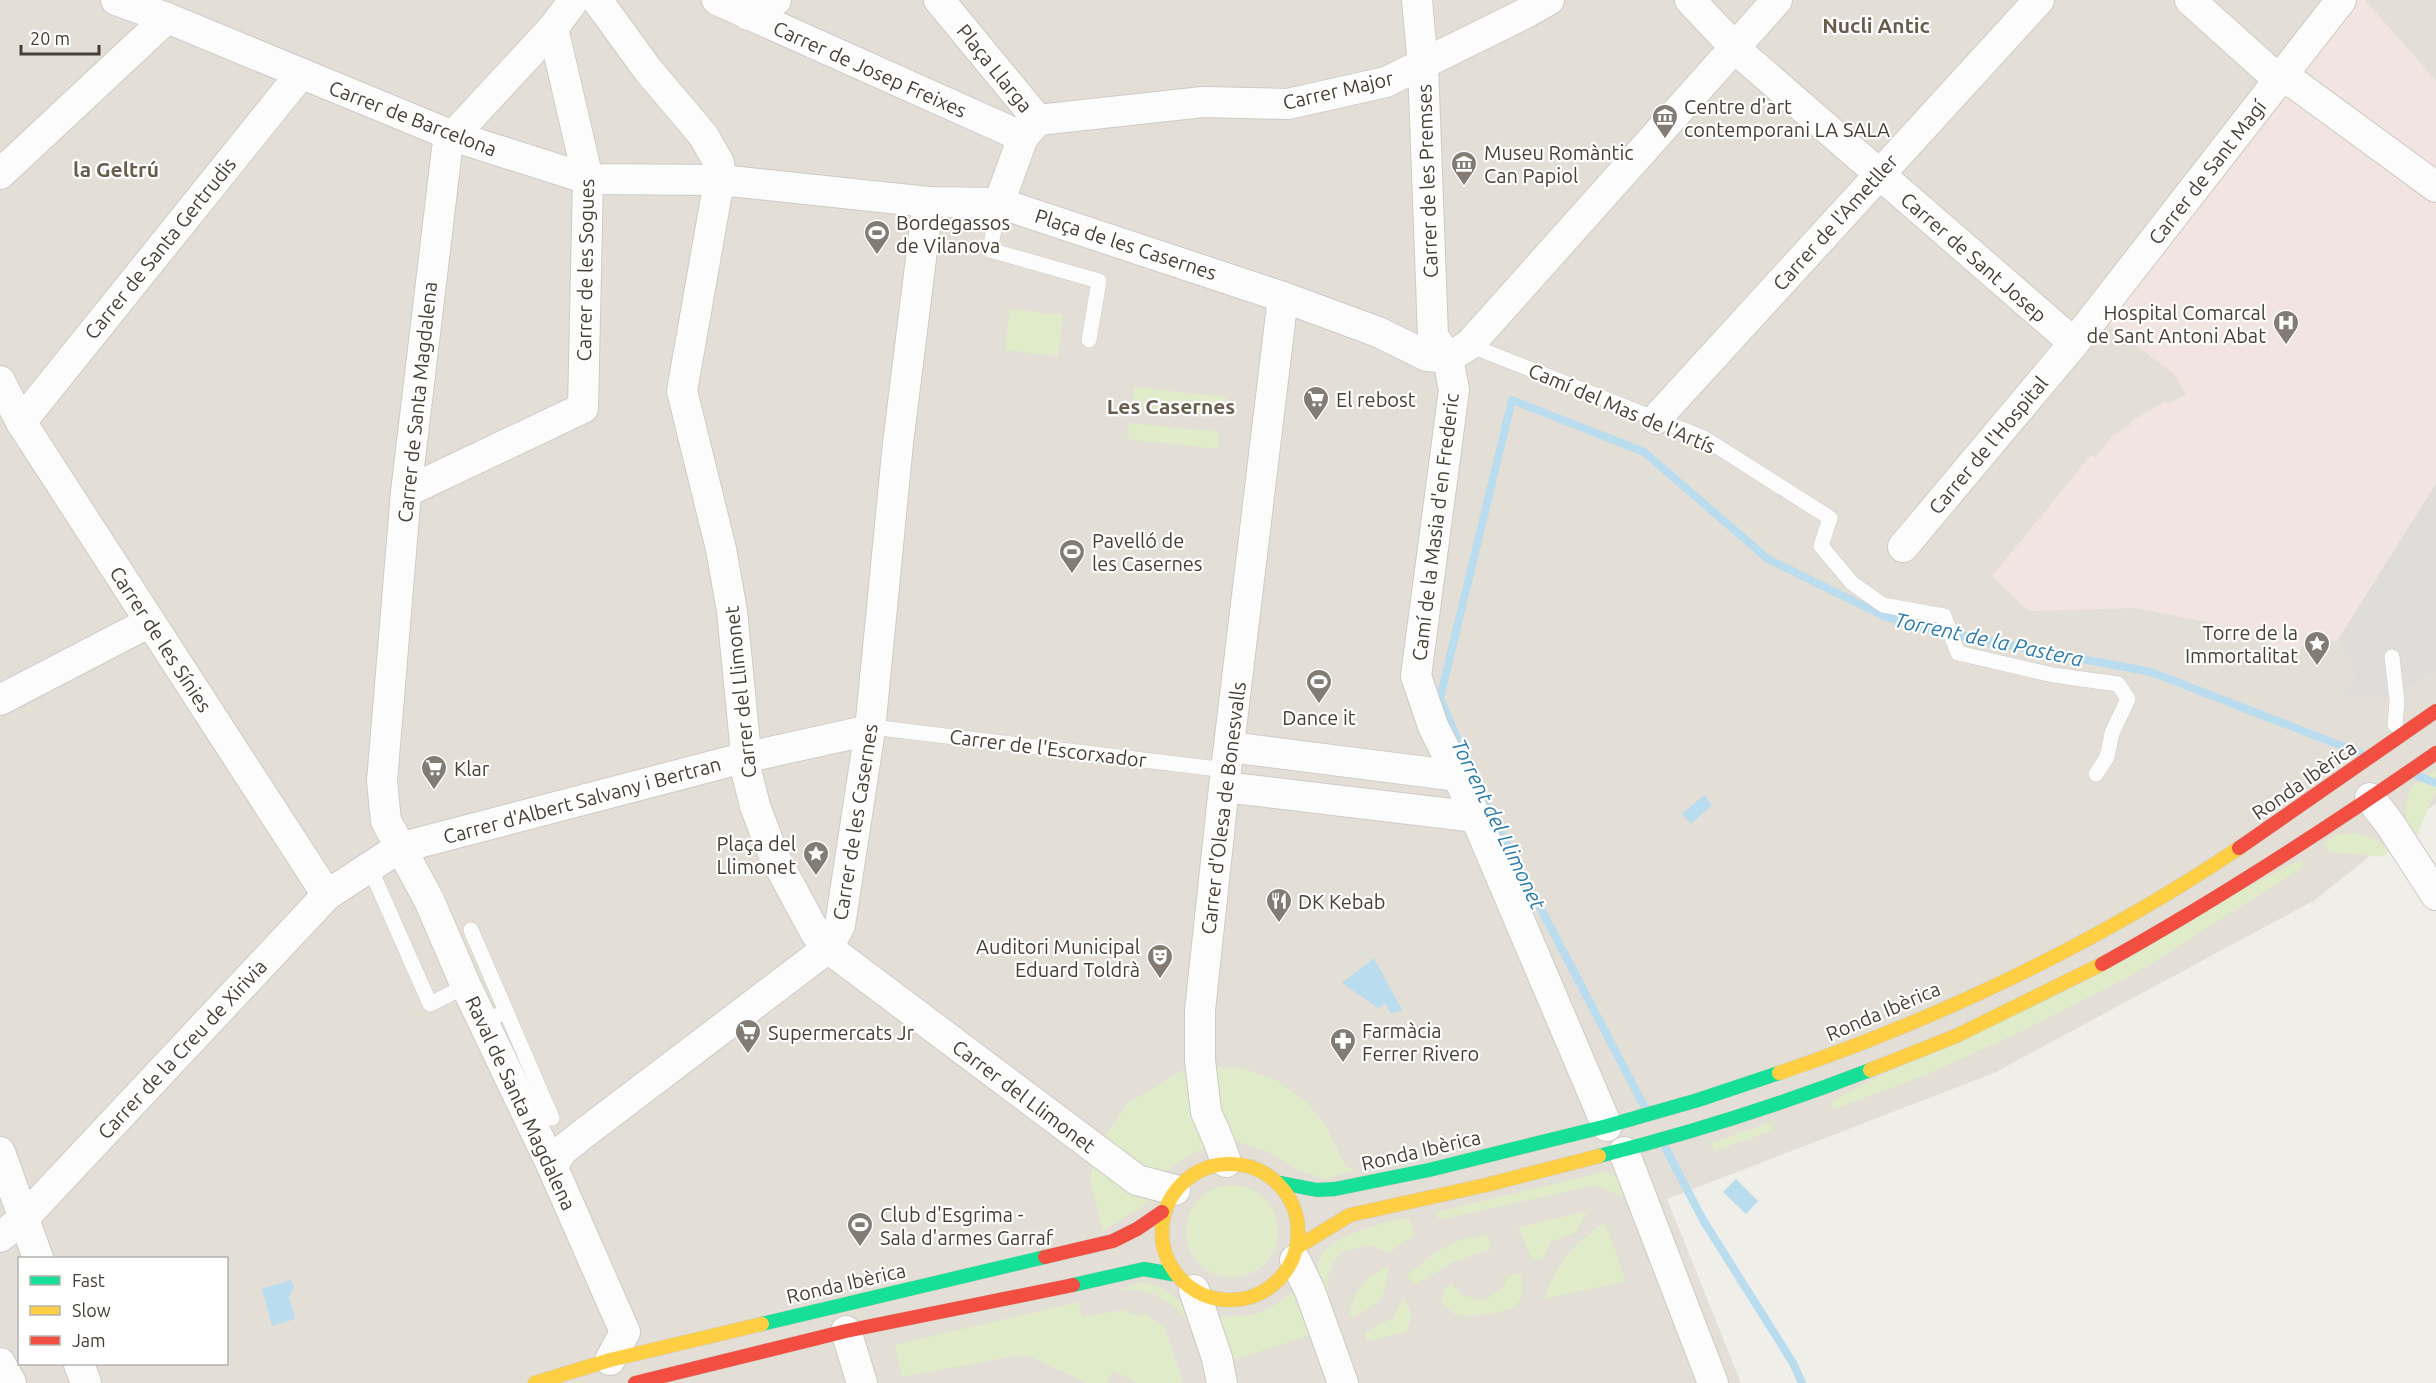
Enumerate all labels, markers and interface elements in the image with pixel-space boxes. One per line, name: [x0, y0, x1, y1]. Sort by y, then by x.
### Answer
district label: Nucli Antic: [1822, 13, 1930, 37]
street label: Carrer de Josep Freixes: [770, 16, 970, 122]
scale bar: [21, 18, 99, 56]
street label: Plaça Llarga: [952, 19, 1038, 117]
text: 20 m: [30, 28, 70, 48]
street label: Carrer Major: [1281, 66, 1396, 114]
street label: Carrer de Barcelona: [326, 75, 500, 161]
street label: Carrer de les Premses: [1412, 84, 1442, 278]
street label: Carrer de Sant Magí: [2143, 94, 2271, 249]
place label: Centre d'art contemporani LA SALA: [1684, 95, 1890, 141]
museum icon: Centre d'art contemporani LA SALA: [1650, 102, 1680, 140]
place label: Museu Romàntic Can Papiol: [1484, 141, 1634, 187]
museum icon: Museu Romàntic Can Papiol: [1449, 149, 1479, 187]
street label: Carrer de l'Ametller: [1768, 149, 1902, 295]
street label: Carrer de Santa Gertrudis: [80, 153, 240, 343]
district label: la Geltrú: [73, 157, 159, 181]
street label: Carrer de les Sogues: [572, 179, 598, 361]
street label: Carrer de Sant Josep: [1896, 187, 2052, 327]
street label: Plaça de les Casernes: [1032, 204, 1220, 284]
place label: Bordegassos de Vilanova: [896, 211, 1010, 257]
sports icon: Bordegassos de Vilanova: [862, 218, 892, 256]
street label: Carrer de Santa Magdalena: [393, 280, 441, 524]
place label: Hospital Comarcal de Sant Antoni Abat: [2086, 301, 2266, 347]
hospital icon: Hospital Comarcal de Sant Antoni Abat: [2271, 308, 2301, 346]
street label: Camí del Mas de l'Artís: [1525, 358, 1719, 458]
street label: Carrer de l'Hospital: [1924, 372, 2052, 518]
supermarket icon: El rebost: [1301, 384, 1331, 422]
place label: El rebost: [1336, 388, 1416, 411]
street label: Camí de la Masia d'en Frederic: [1407, 392, 1463, 662]
district label: Les Casernes: [1107, 394, 1235, 418]
place label: Pavelló de les Casernes: [1092, 529, 1203, 575]
sports icon: Pavelló de les Casernes: [1057, 537, 1087, 575]
street label: Carrer de les Sínies: [105, 562, 217, 716]
street label: Carrer del Llimonet: [720, 605, 760, 779]
water label: Torrent de la Pastera: [1892, 607, 2086, 671]
place label: Torre de la Immortalitat: [2185, 621, 2298, 667]
place icon: Torre de la Immortalitat: [2302, 629, 2332, 667]
sports icon: Dance it: [1304, 667, 1334, 705]
street label: Carrer d'Olesa de Bonesvalls: [1196, 680, 1250, 936]
place label: Dance it: [1282, 706, 1356, 729]
street label: Carrer de les Casernes: [828, 722, 882, 922]
street label: Carrer de l'Escorxador: [948, 725, 1148, 772]
water label: Torrent del Llimonet: [1447, 735, 1551, 914]
street label: Ronda Ibèrica: [2247, 736, 2361, 824]
street label: Carrer d'Albert Salvany i Bertran: [441, 752, 723, 848]
supermarket icon: Klar: [419, 753, 449, 791]
place label: Klar: [454, 757, 490, 780]
place label: Plaça del Llimonet: [716, 832, 796, 878]
place icon: Plaça del Llimonet: [801, 839, 831, 877]
restaurant icon: DK Kebab: [1264, 886, 1294, 924]
place label: DK Kebab: [1298, 890, 1386, 913]
place label: Auditori Municipal Eduard Toldrà: [976, 935, 1140, 981]
theatre icon: Auditori Municipal Eduard Toldrà: [1145, 942, 1175, 980]
street label: Carrer de la Creu de Xirivia: [93, 954, 271, 1144]
street label: Ronda Ibèrica: [1822, 977, 1944, 1045]
street label: Raval de Santa Magdalena: [461, 992, 581, 1214]
supermarket icon: Supermercats Jr: [733, 1017, 763, 1055]
place label: Farmàcia Ferrer Rivero: [1362, 1019, 1479, 1065]
place label: Supermercats Jr: [768, 1021, 915, 1044]
pharmacy icon: Farmàcia Ferrer Rivero: [1328, 1026, 1358, 1064]
street label: Carrer del Llimonet: [948, 1035, 1100, 1157]
street label: Ronda Ibèrica: [1359, 1125, 1483, 1175]
place label: Club d'Esgrima - Sala d'armes Garraf: [880, 1203, 1054, 1249]
sports icon: Club d'Esgrima - Sala d'armes Garraf: [845, 1210, 875, 1248]
legend: [18, 1257, 228, 1365]
street label: Ronda Ibèrica: [784, 1258, 908, 1308]
text: Fast: [72, 1270, 105, 1290]
text: Slow: [72, 1300, 111, 1320]
text: Jam: [72, 1330, 106, 1350]

